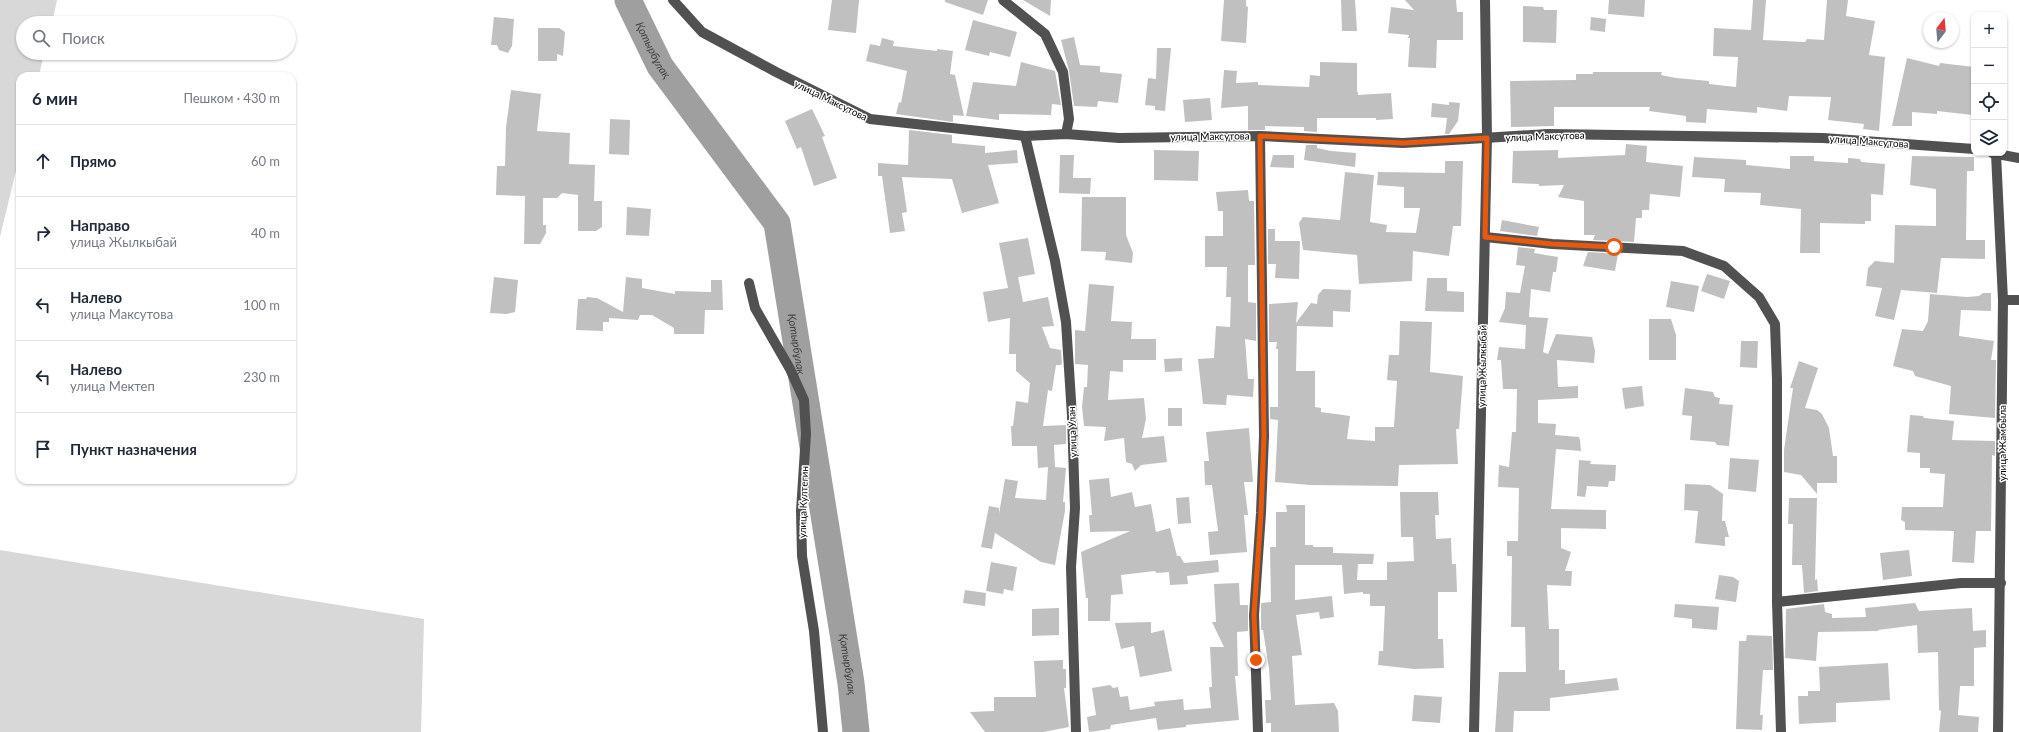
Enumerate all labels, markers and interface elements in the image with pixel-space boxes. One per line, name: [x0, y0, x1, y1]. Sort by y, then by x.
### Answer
north arrow: [1923, 12, 1959, 48]
map controls: [1971, 12, 2007, 156]
button: +: [1971, 12, 2007, 48]
search box: [16, 16, 296, 60]
water label: Қотырбұлақ: [633, 19, 674, 81]
icon: search: [30, 27, 52, 49]
text: Поиск: [62, 29, 105, 47]
button: −: [1971, 48, 2007, 84]
street label: улица Максутова: [793, 77, 869, 123]
button: locate: [1971, 84, 2007, 120]
text: 6 мин: [32, 88, 78, 109]
text: Пешком · 430 m: [183, 90, 280, 106]
button: layers: [1971, 120, 2007, 156]
street label: улица Максутова: [1170, 129, 1250, 143]
street label: улица Максутова: [1505, 129, 1585, 143]
street label: улица Максутова: [1829, 132, 1909, 150]
icon: ahead: [32, 150, 54, 172]
text: Прямо: [70, 152, 116, 170]
text: 60 m: [251, 153, 280, 169]
text: Направо: [70, 216, 130, 234]
icon: right: [32, 222, 54, 244]
text: 40 m: [251, 225, 280, 241]
text: улица Жылкыбай: [70, 234, 177, 250]
route start: [1605, 238, 1623, 256]
text: Налево: [70, 288, 122, 306]
icon: left: [32, 294, 54, 316]
text: 100 m: [243, 297, 280, 313]
text: улица Максутова: [70, 306, 173, 322]
water label: Қотырбұлақ: [786, 313, 808, 376]
street label: улица Жылкыбай: [1475, 325, 1489, 407]
text: Налево: [70, 360, 122, 378]
icon: left: [32, 366, 54, 388]
text: 230 m: [243, 369, 280, 385]
text: улица Мектеп: [70, 378, 155, 394]
street label: улица Жамбыла: [1996, 405, 2008, 481]
street label: улица Улан: [1065, 406, 1079, 458]
icon: arrive: [32, 438, 54, 460]
text: Пункт назначения: [70, 440, 197, 458]
street label: улица Култегин: [796, 466, 810, 538]
water label: Қотырбұлақ: [837, 632, 859, 696]
route end: [1247, 651, 1265, 669]

